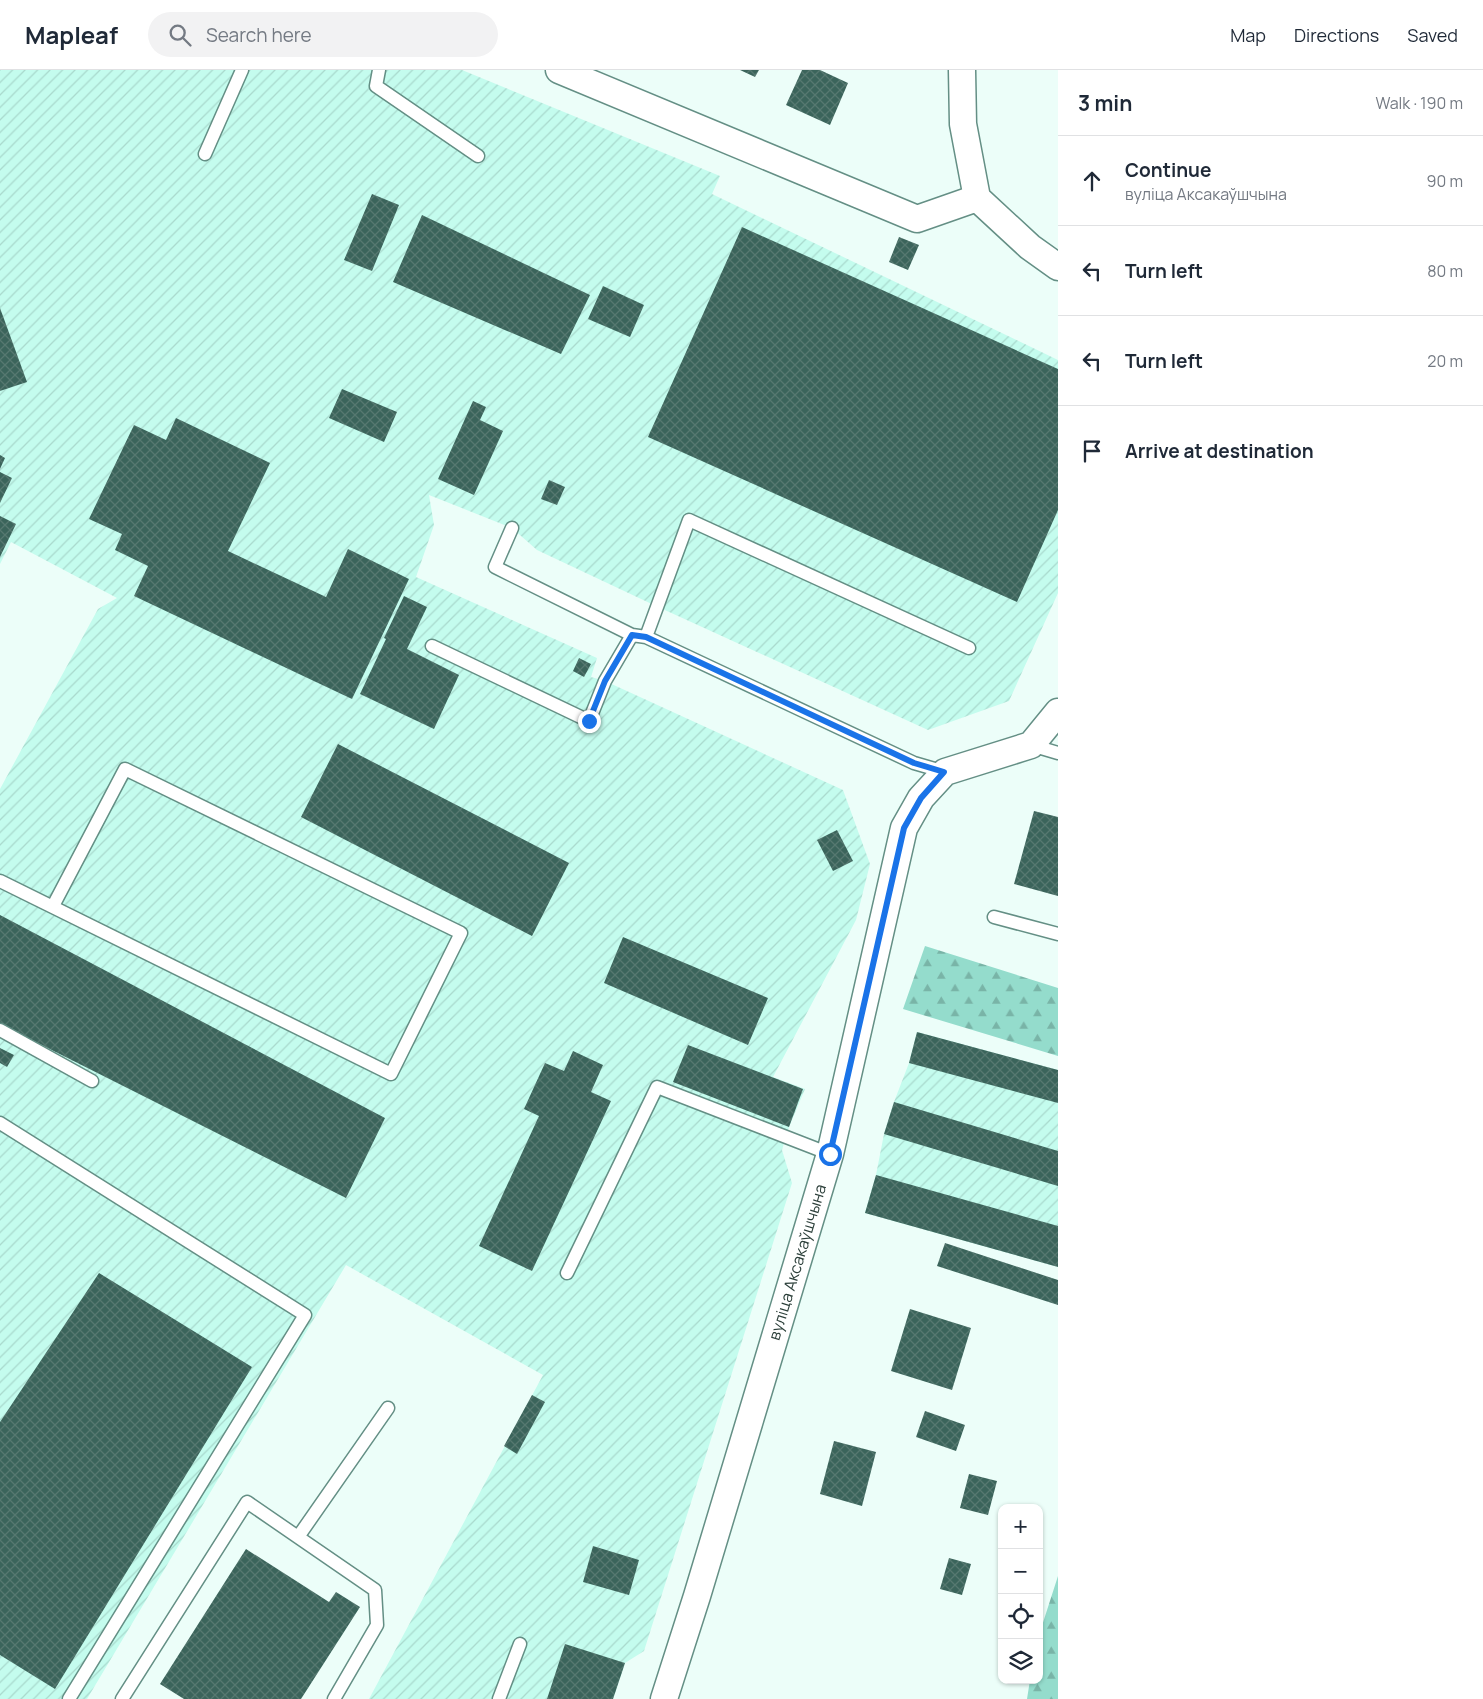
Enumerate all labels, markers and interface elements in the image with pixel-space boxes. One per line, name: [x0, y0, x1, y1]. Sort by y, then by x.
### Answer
search box: [148, 12, 498, 57]
text: Mapleaf: [25, 18, 118, 51]
icon: search: [166, 21, 194, 49]
text: Search here: [206, 22, 312, 48]
text: Map: [1230, 23, 1266, 47]
text: Directions: [1294, 23, 1379, 47]
text: Saved: [1407, 23, 1458, 47]
text: 3 min: [1078, 89, 1132, 117]
text: Walk · 190 m: [1375, 92, 1463, 114]
text: Continue: [1125, 157, 1211, 183]
icon: ahead: [1078, 167, 1106, 195]
text: 90 m: [1427, 170, 1463, 192]
text: вуліца Аксакаўшчына: [1125, 183, 1287, 205]
icon: left: [1078, 257, 1106, 285]
text: Turn left: [1125, 258, 1203, 284]
text: 80 m: [1427, 260, 1463, 282]
icon: left: [1078, 347, 1106, 375]
text: Turn left: [1125, 348, 1203, 374]
text: 20 m: [1427, 350, 1463, 372]
icon: arrive: [1078, 437, 1106, 465]
text: Arrive at destination: [1125, 438, 1314, 464]
route end: [578, 710, 601, 733]
route start: [819, 1143, 842, 1166]
street label: вуліца Аксакаўшчына: [763, 1181, 831, 1343]
map controls: [998, 1504, 1043, 1684]
button: +: [998, 1504, 1043, 1549]
button: −: [998, 1549, 1043, 1594]
button: locate: [998, 1594, 1043, 1639]
button: layers: [998, 1639, 1043, 1684]

